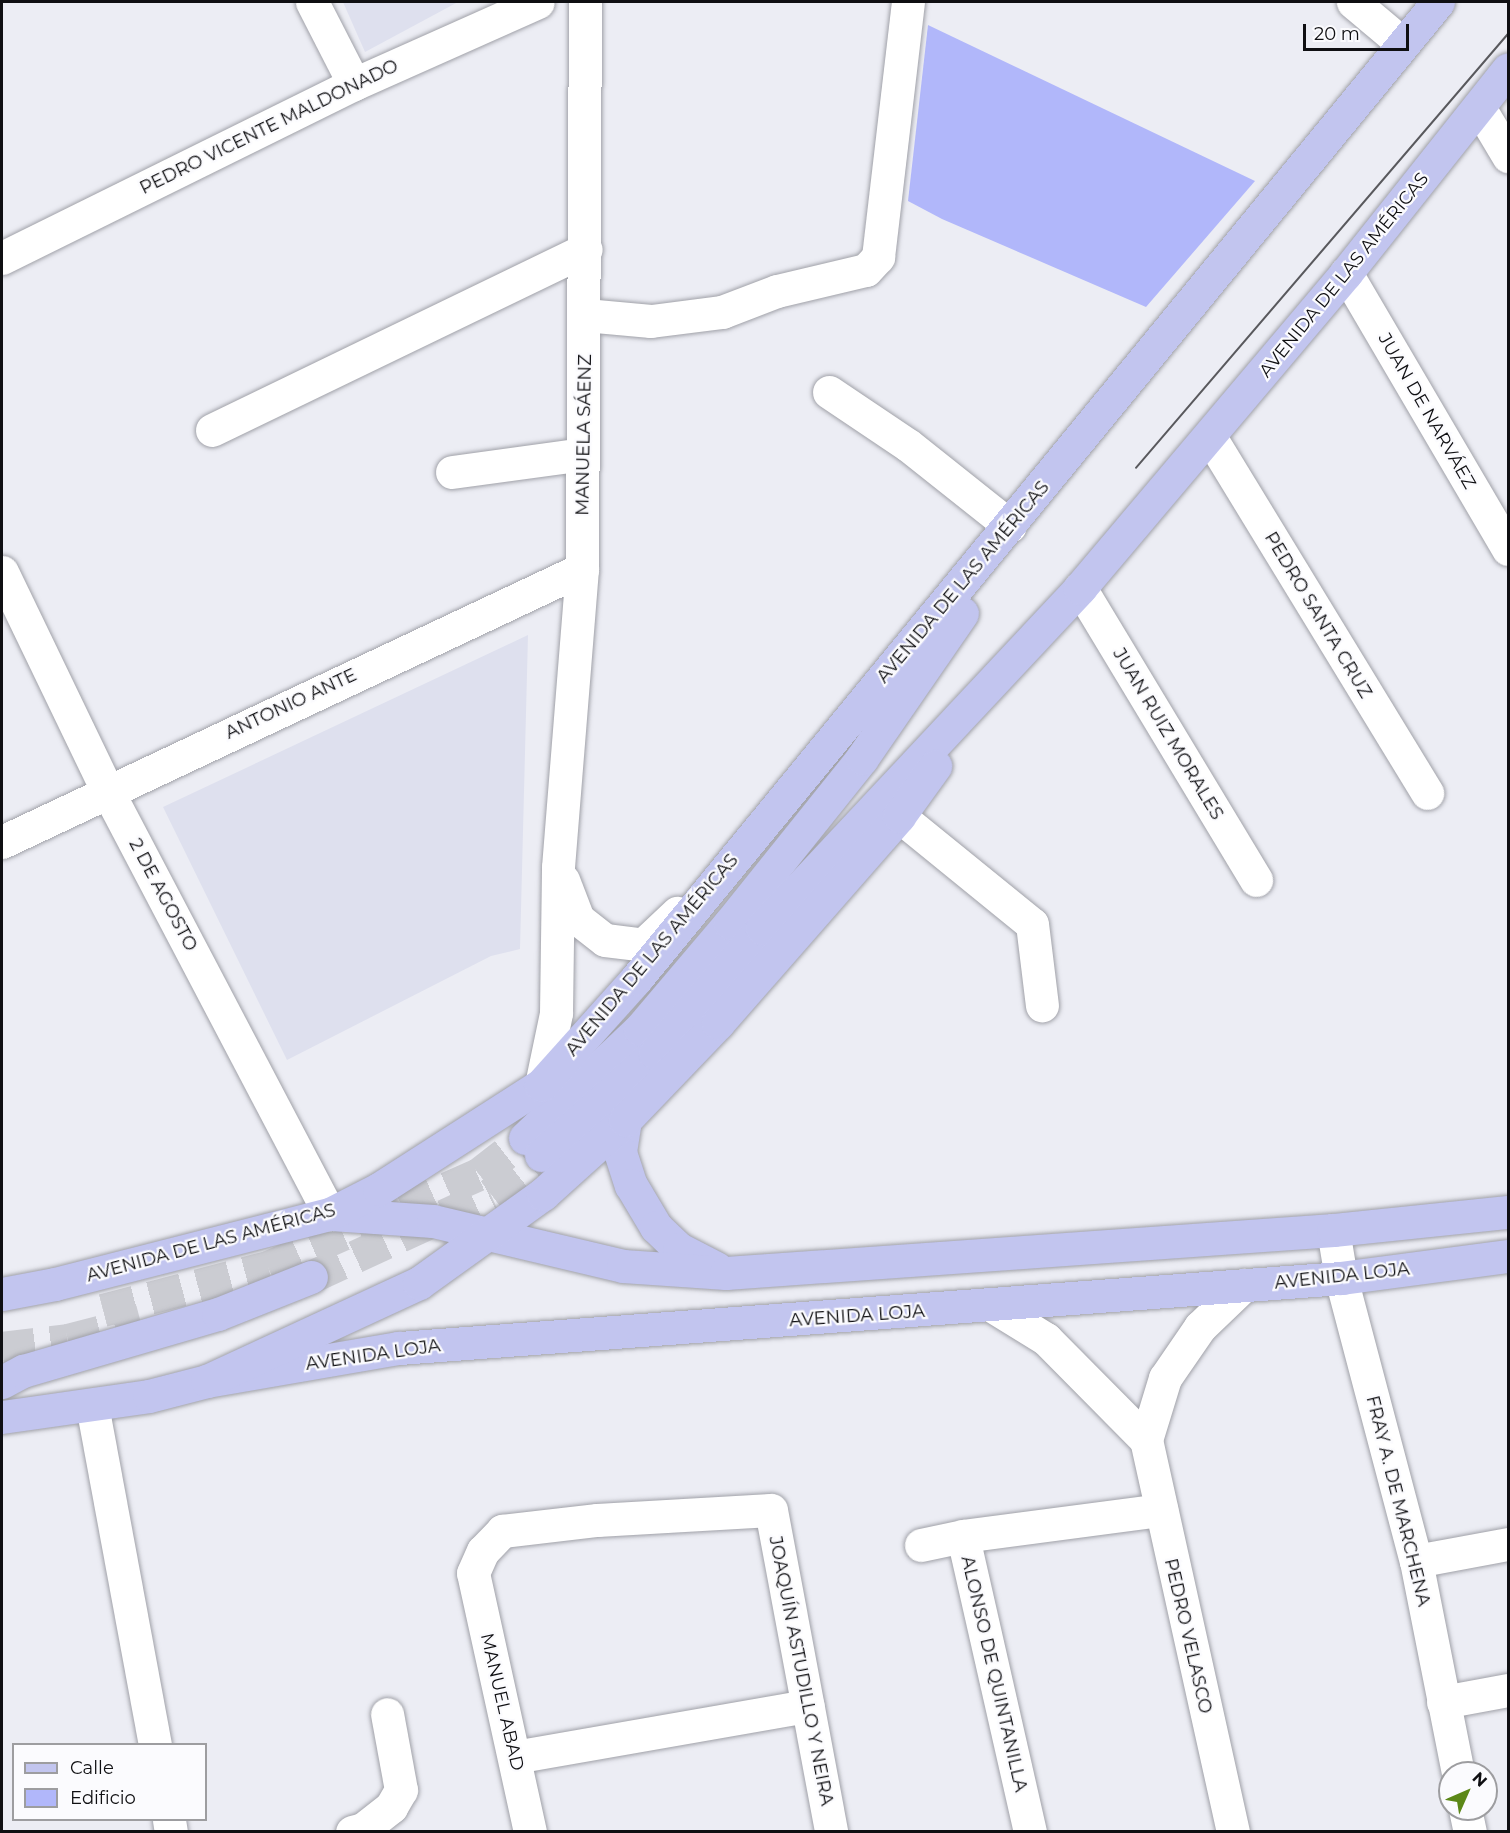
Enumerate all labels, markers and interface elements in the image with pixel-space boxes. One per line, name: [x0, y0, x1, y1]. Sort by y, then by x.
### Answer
scale bar: [1306, 12, 1412, 50]
text: 20 m: [1314, 23, 1360, 45]
street label: PEDRO VICENTE MALDONADO: [136, 55, 402, 199]
street label: AVENIDA DE LAS AMÉRICAS: [1255, 168, 1433, 382]
street label: JUAN DE NARVÁEZ: [1374, 329, 1480, 493]
street label: MANUELA SÁENZ: [572, 354, 596, 516]
street label: AVENIDA DE LAS AMÉRICAS: [872, 477, 1054, 687]
street label: PEDRO SANTA CRUZ: [1260, 528, 1376, 702]
street label: JUAN RUIZ MORALES: [1108, 644, 1228, 824]
street label: ANTONIO ANTE: [222, 664, 360, 744]
street label: 2 DE AGOSTO: [124, 835, 202, 955]
street label: AVENIDA DE LAS AMÉRICAS: [561, 850, 743, 1060]
street label: AVENIDA DE LAS AMÉRICAS: [84, 1199, 338, 1287]
street label: AVENIDA LOJA: [1273, 1258, 1411, 1294]
street label: AVENIDA LOJA: [789, 1300, 925, 1332]
street label: AVENIDA LOJA: [304, 1335, 442, 1375]
street label: FRAY A. DE MARCHENA: [1361, 1393, 1435, 1609]
street label: JOAQUÍN ASTUDILLO Y NEIRA: [764, 1534, 838, 1808]
street label: ALONSO DE QUINTANILLA: [956, 1554, 1032, 1794]
street label: PEDRO VELASCO: [1160, 1556, 1216, 1716]
street label: MANUEL ABAD: [476, 1631, 528, 1773]
legend: [12, 1743, 207, 1821]
text: Calle: [70, 1757, 114, 1779]
north arrow: [1438, 1761, 1498, 1821]
text: N: [1468, 1768, 1491, 1791]
text: Edificio: [70, 1787, 136, 1809]

